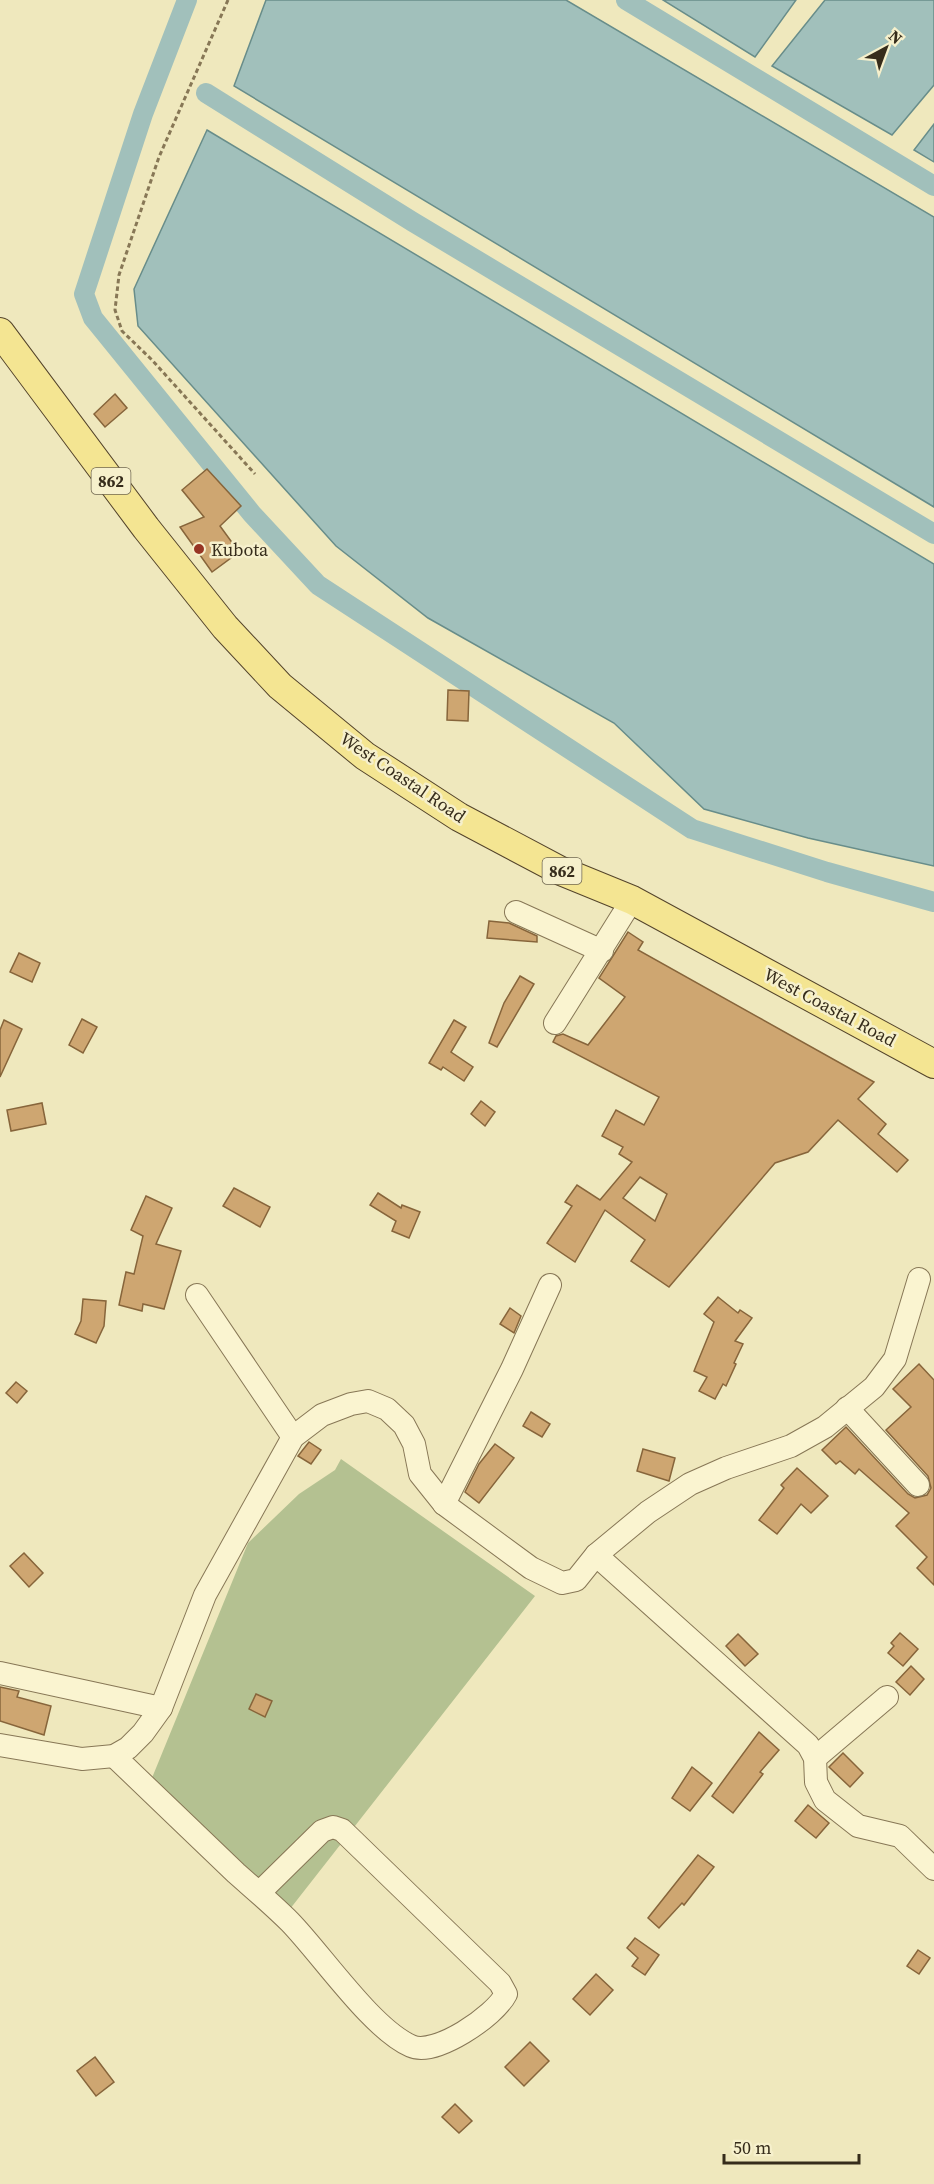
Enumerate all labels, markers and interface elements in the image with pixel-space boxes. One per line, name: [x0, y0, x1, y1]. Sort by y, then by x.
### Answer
north arrow: [856, 18, 916, 78]
text: N: [884, 25, 908, 49]
road number: 862: [92, 468, 130, 494]
place label: Kubota: [211, 537, 269, 562]
marker: Kubota: [192, 542, 206, 556]
street label: West Coastal Road: [335, 726, 471, 828]
road number: 862: [542, 858, 582, 884]
street label: West Coastal Road: [759, 962, 901, 1052]
scale bar: [724, 2127, 859, 2165]
text: 50 m: [733, 2135, 771, 2160]

